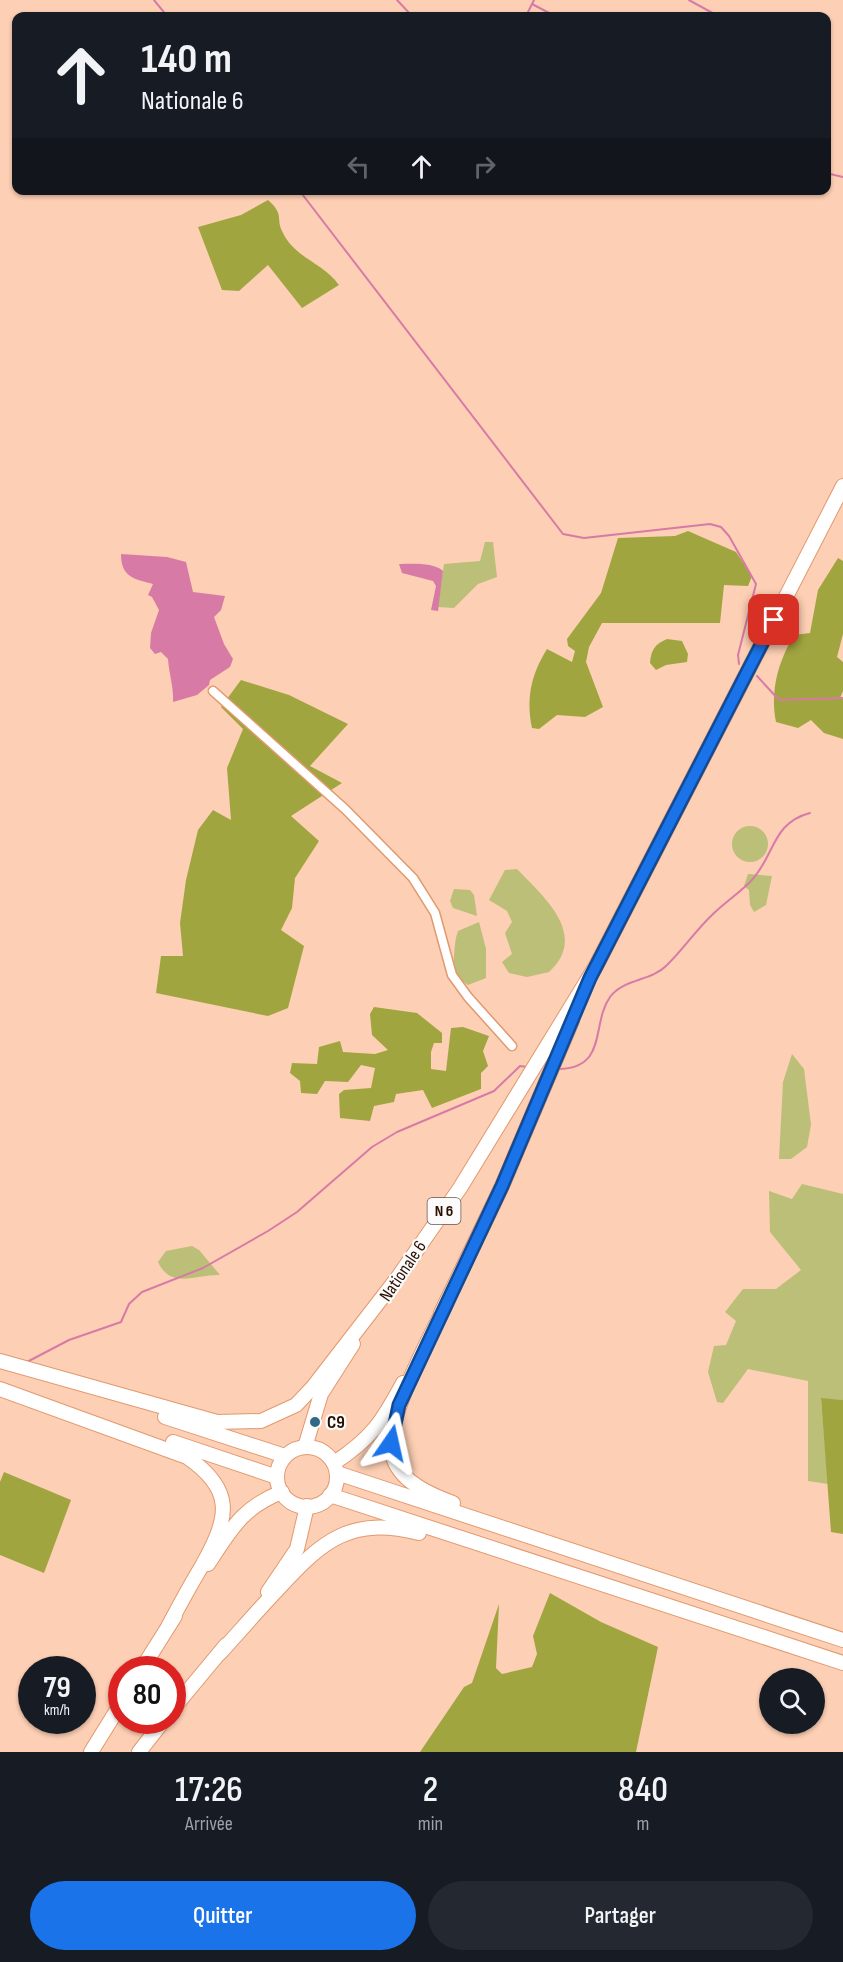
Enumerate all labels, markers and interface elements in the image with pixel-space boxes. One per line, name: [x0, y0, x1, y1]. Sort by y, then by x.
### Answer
text: 140 m: [141, 34, 232, 85]
icon: ahead: [42, 36, 120, 114]
text: Nationale 6: [141, 85, 244, 117]
icon: left: [342, 150, 375, 183]
icon: ahead: [405, 150, 438, 183]
icon: right: [468, 150, 501, 183]
pin: [748, 594, 799, 645]
icon: arrive: [757, 603, 790, 636]
road number: N 6: [428, 1198, 460, 1224]
street label: Nationale 6: [375, 1237, 431, 1305]
position arrow: [359, 1411, 423, 1475]
place label: C9: [327, 1412, 345, 1433]
marker: C9: [308, 1415, 322, 1429]
speed limit sign: 80: [108, 1656, 186, 1734]
map controls: [759, 1668, 825, 1734]
button: search: [759, 1668, 825, 1734]
text: 79: [43, 1670, 71, 1706]
text: km/h: [44, 1701, 70, 1720]
text: 17:26: [175, 1769, 243, 1812]
text: 2: [423, 1769, 438, 1812]
text: 840: [618, 1769, 668, 1812]
text: Arrivée: [185, 1812, 233, 1836]
text: min: [418, 1812, 443, 1836]
text: m: [637, 1812, 649, 1836]
button: Quitter: [30, 1881, 416, 1950]
button: Partager: [428, 1881, 813, 1950]

